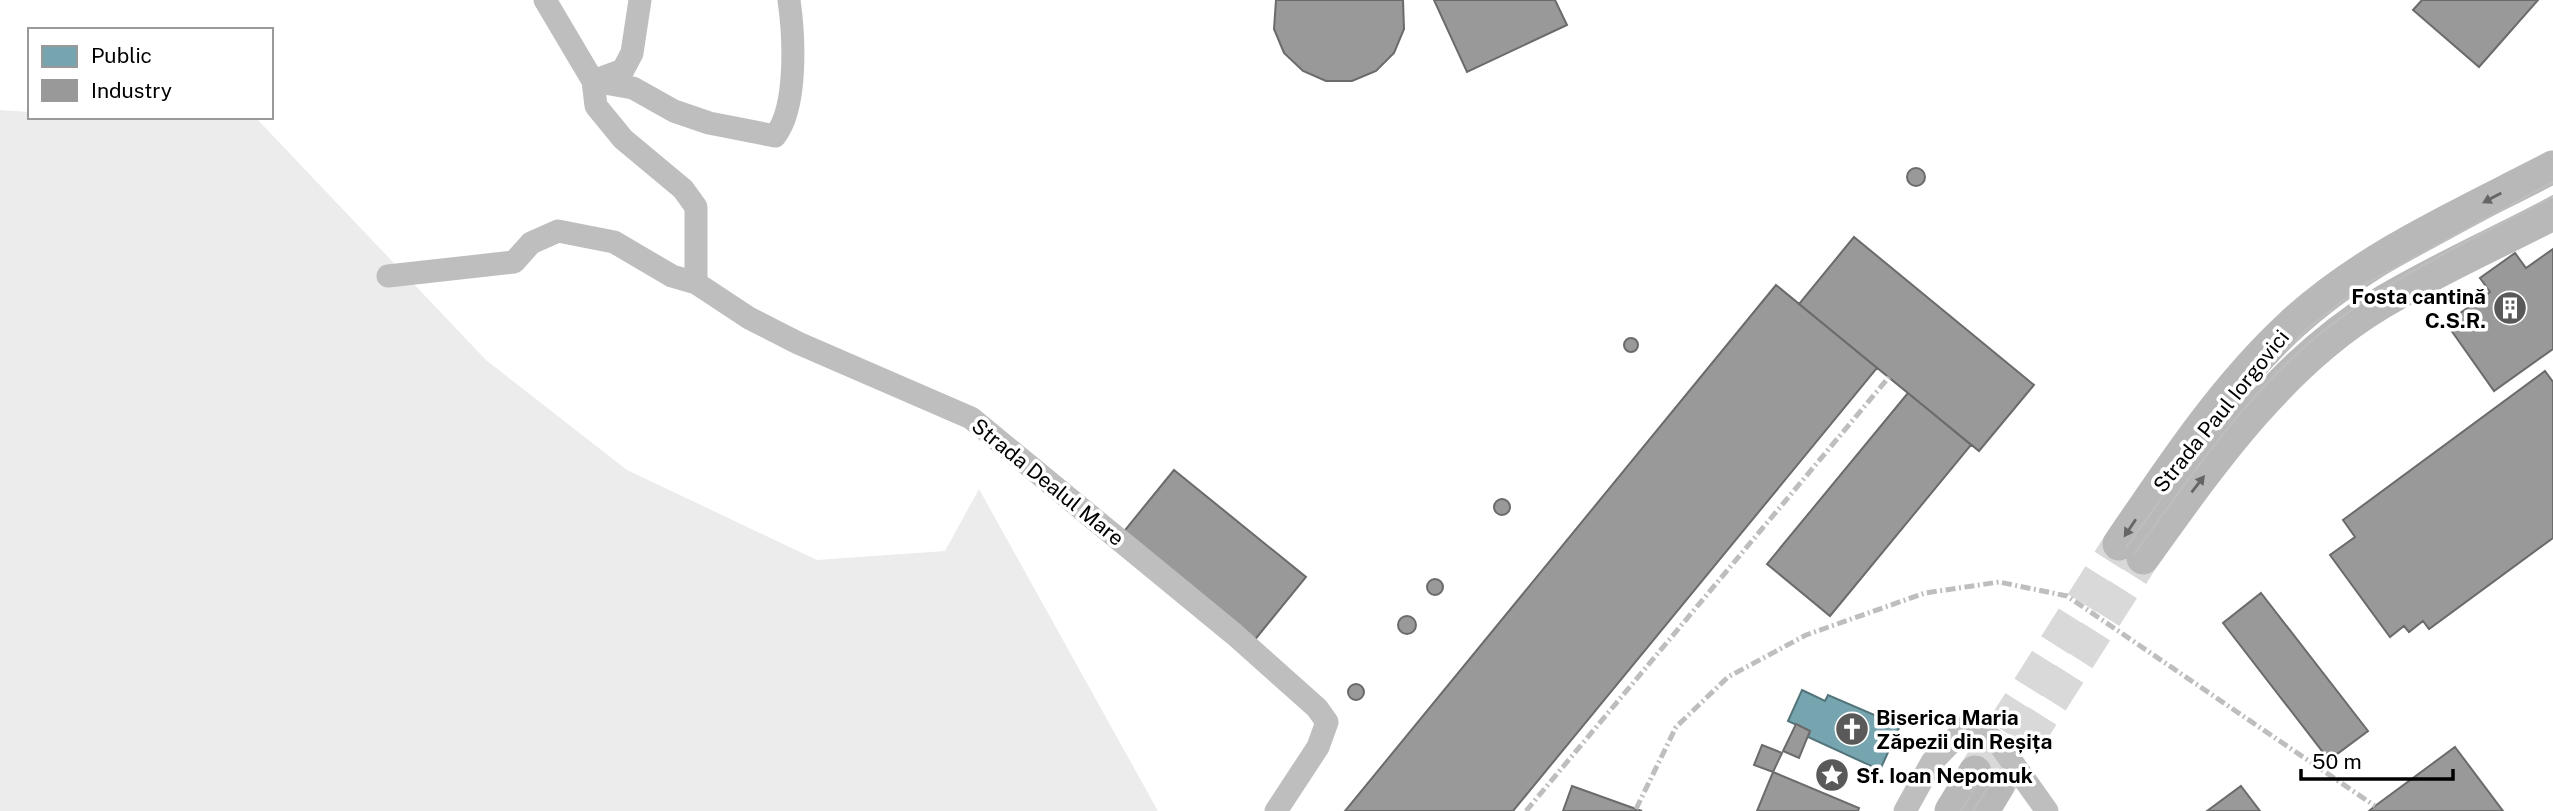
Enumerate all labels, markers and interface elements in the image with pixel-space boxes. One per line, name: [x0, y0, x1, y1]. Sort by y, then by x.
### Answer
legend: [28, 28, 273, 119]
text: Public: [91, 43, 152, 68]
text: Industry: [91, 78, 172, 103]
one-way arrow: [2482, 192, 2502, 204]
place label: Fosta cantină C.S.R.: [2351, 284, 2486, 333]
building icon: Fosta cantină C.S.R.: [2491, 289, 2529, 327]
street label: Strada Paul Iorgovici: [2148, 325, 2294, 497]
street label: Strada Dealul Mare: [967, 413, 1129, 551]
one-way arrow: [2190, 475, 2205, 493]
one-way arrow: [2123, 519, 2137, 537]
place label: Biserica Maria Zăpezii din Reșița: [1876, 705, 2052, 754]
church icon: Biserica Maria Zăpezii din Reșița: [1833, 710, 1871, 748]
scale bar: [2301, 738, 2453, 782]
text: 50 m: [2312, 749, 2362, 774]
place icon: Sf. Ioan Nepomuk: [1813, 756, 1851, 794]
place label: Sf. Ioan Nepomuk: [1856, 763, 2033, 788]

